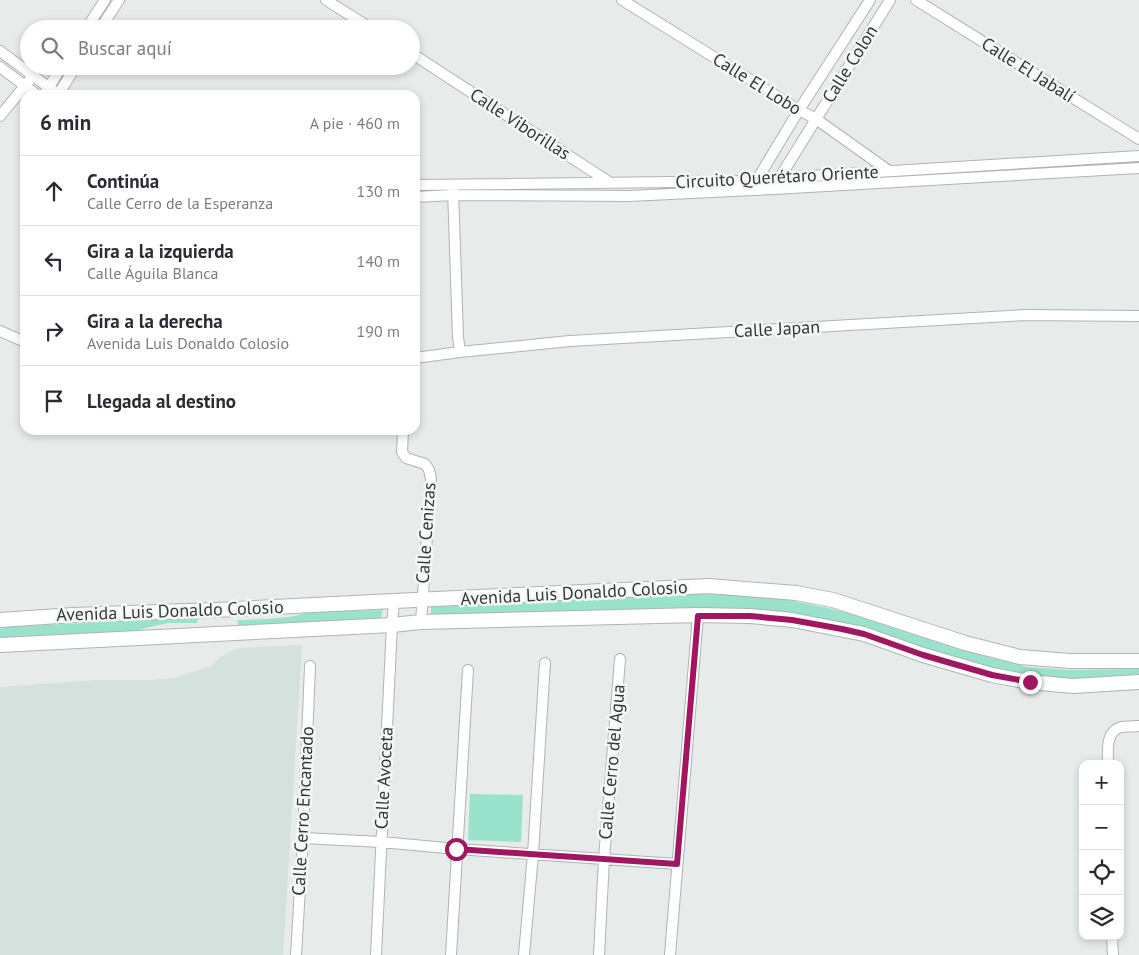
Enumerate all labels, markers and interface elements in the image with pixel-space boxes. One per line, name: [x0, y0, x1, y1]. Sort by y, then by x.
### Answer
search box: [20, 20, 420, 75]
street label: Calle Colon: [817, 21, 882, 107]
street label: Calle El Jabalí: [977, 32, 1079, 107]
icon: search: [38, 34, 66, 62]
text: Buscar aquí: [78, 36, 172, 60]
street label: Calle El Lobo: [709, 47, 806, 120]
street label: Calle Viborillas: [466, 83, 575, 165]
text: 6 min: [40, 109, 91, 136]
text: A pie · 460 m: [310, 113, 400, 133]
street label: Circuito Querétaro Oriente: [675, 160, 879, 193]
text: Continúa: [87, 169, 159, 193]
icon: ahead: [40, 177, 68, 205]
text: 130 m: [357, 181, 400, 201]
text: Calle Cerro de la Esperanza: [87, 193, 273, 213]
text: Gira a la izquierda: [87, 239, 234, 263]
icon: left: [40, 247, 68, 275]
text: 140 m: [357, 251, 400, 271]
text: Calle Águila Blanca: [87, 263, 218, 283]
text: Gira a la derecha: [87, 309, 223, 333]
street label: Calle Japan: [733, 315, 821, 342]
icon: right: [40, 317, 68, 345]
text: 190 m: [357, 321, 400, 341]
text: Avenida Luis Donaldo Colosio: [87, 333, 289, 353]
icon: arrive: [40, 387, 68, 415]
text: Llegada al destino: [87, 389, 236, 413]
street label: Calle Cenizas: [410, 482, 441, 584]
street label: Avenida Luis Donaldo Colosio: [460, 575, 688, 610]
street label: Avenida Luis Donaldo Colosio: [56, 595, 284, 626]
route end: [1019, 671, 1042, 694]
street label: Calle Cerro del Agua: [593, 683, 630, 841]
street label: Calle Cerro Encantado: [287, 726, 318, 896]
street label: Calle Avoceta: [369, 726, 398, 830]
map controls: [1079, 760, 1124, 940]
button: +: [1079, 760, 1124, 805]
button: −: [1079, 805, 1124, 850]
route start: [445, 838, 468, 861]
button: locate: [1079, 850, 1124, 895]
button: layers: [1079, 895, 1124, 940]

